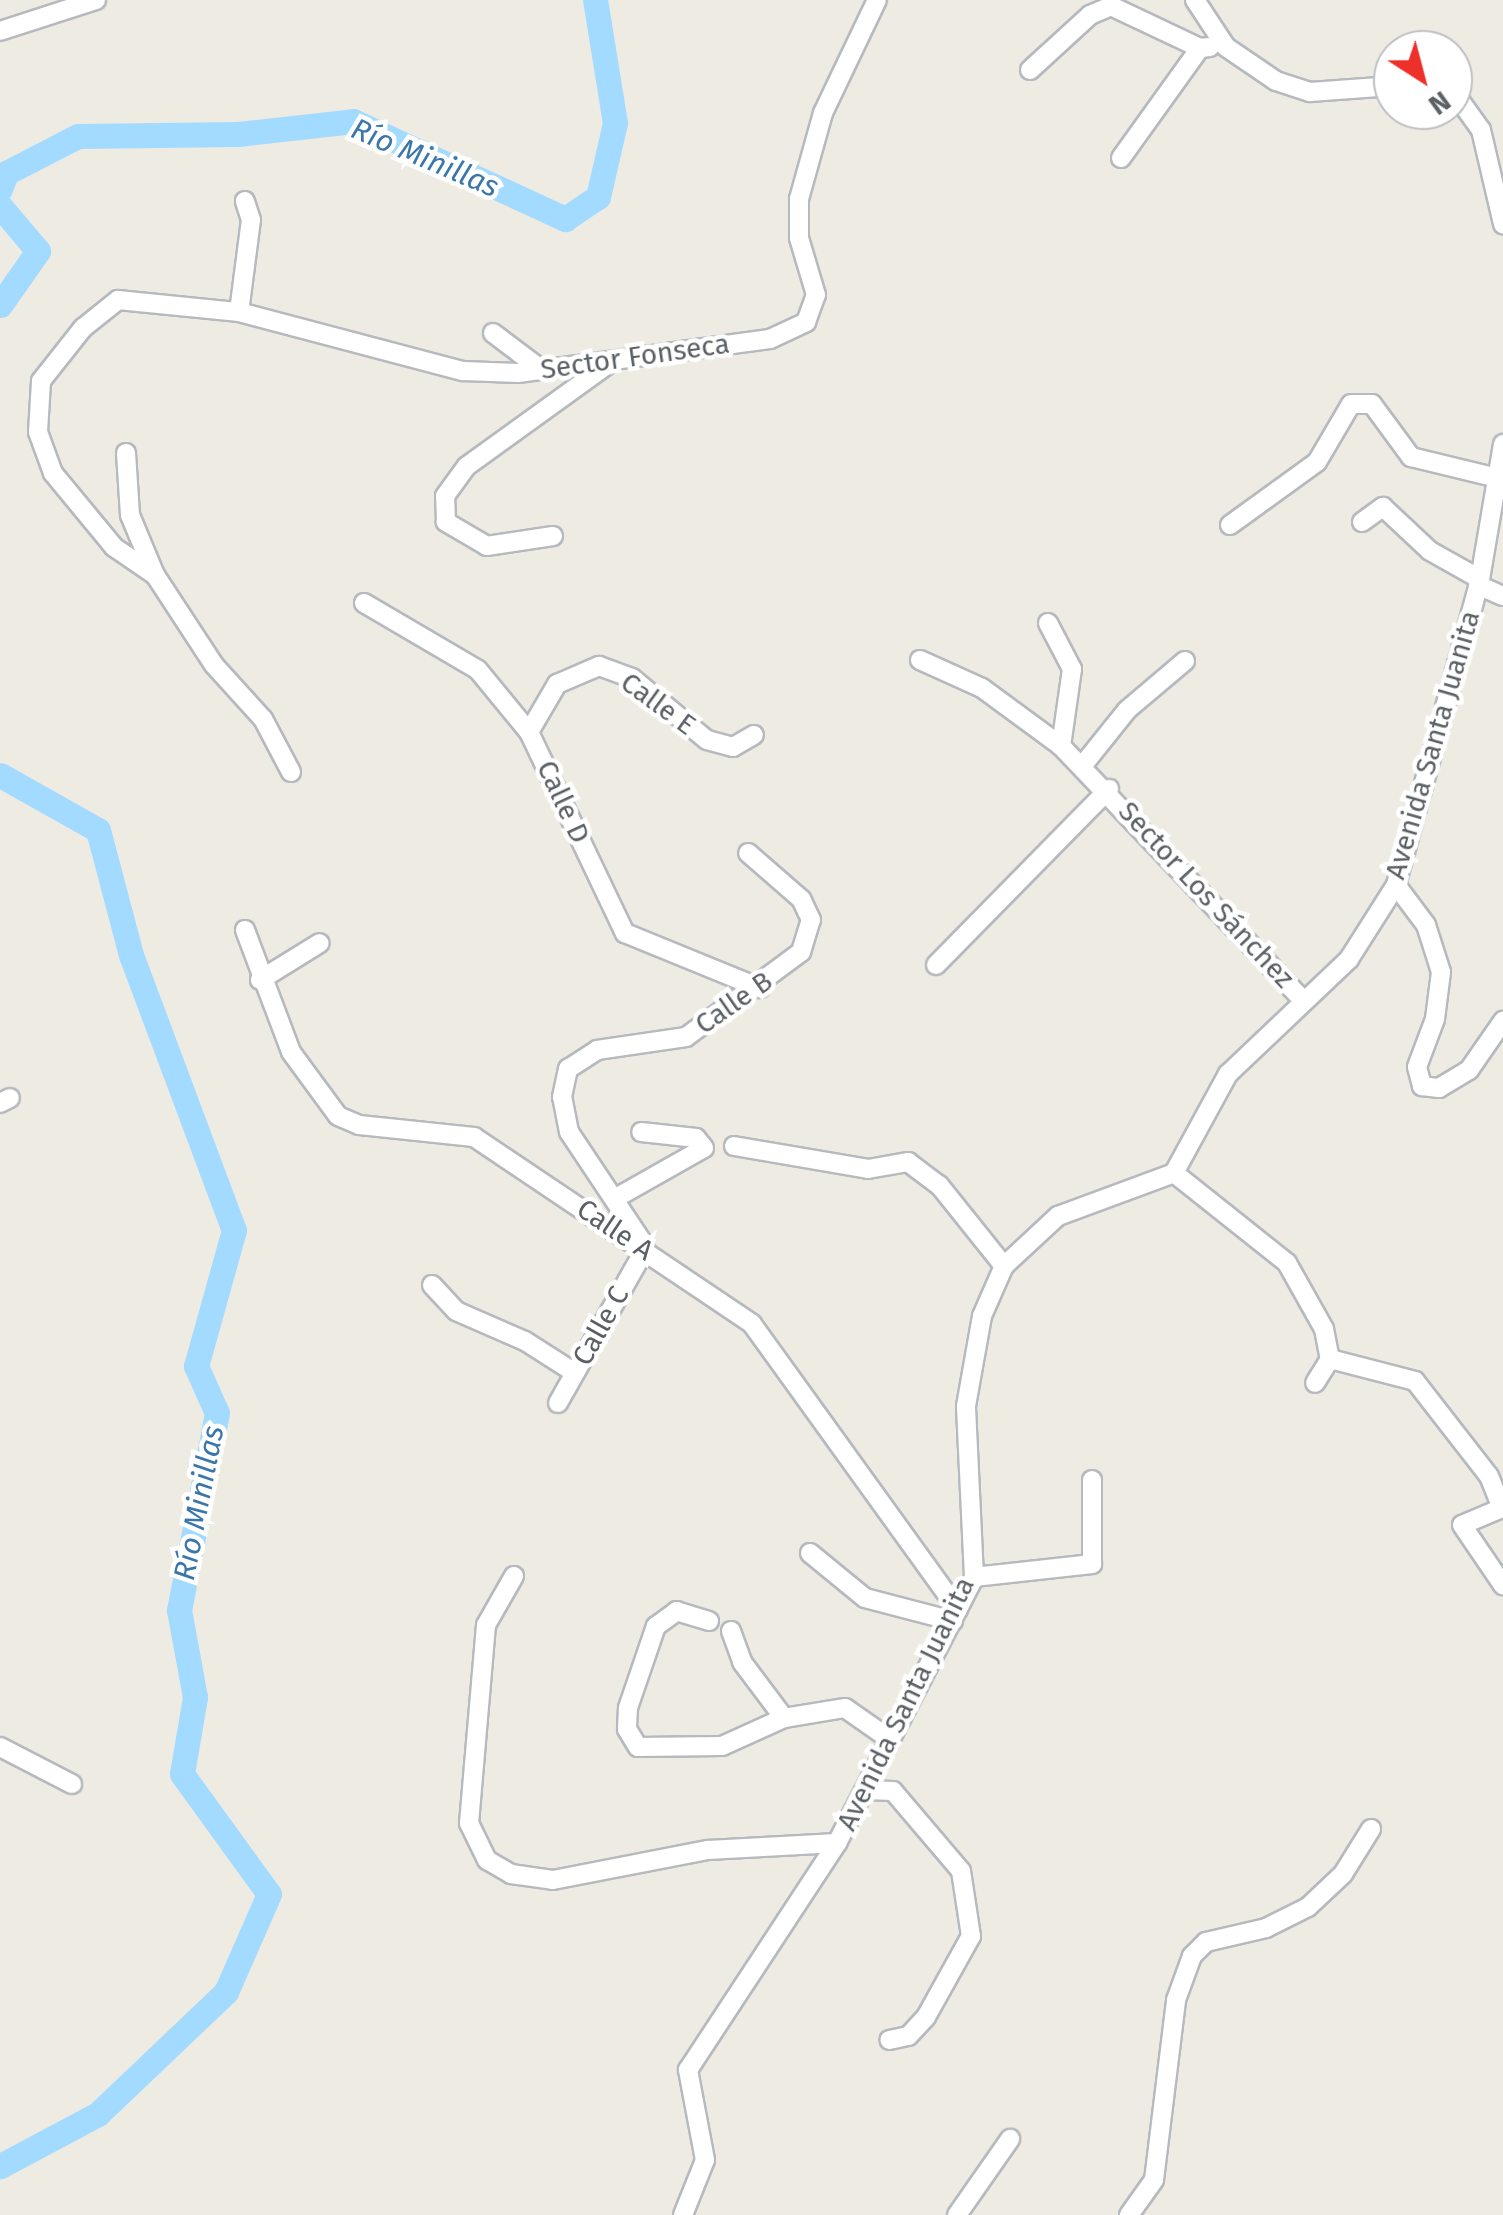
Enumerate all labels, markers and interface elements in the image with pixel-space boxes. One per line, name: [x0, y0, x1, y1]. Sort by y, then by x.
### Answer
north arrow: [1373, 30, 1473, 130]
text: N: [1423, 84, 1457, 122]
water label: Río Minillas: [346, 111, 504, 205]
street label: Sector Fonseca: [538, 327, 732, 387]
street label: Avenida Santa Juanita: [1379, 607, 1487, 883]
street label: Calle E: [614, 666, 702, 742]
street label: Calle D: [529, 755, 597, 849]
street label: Sector Los Sánchez: [1111, 795, 1301, 995]
street label: Calle B: [689, 964, 779, 1042]
street label: Calle A: [570, 1192, 660, 1268]
street label: Calle C: [566, 1281, 636, 1371]
water label: Río Minillas: [166, 1423, 232, 1583]
street label: Avenida Santa Juanita: [830, 1572, 982, 1836]

